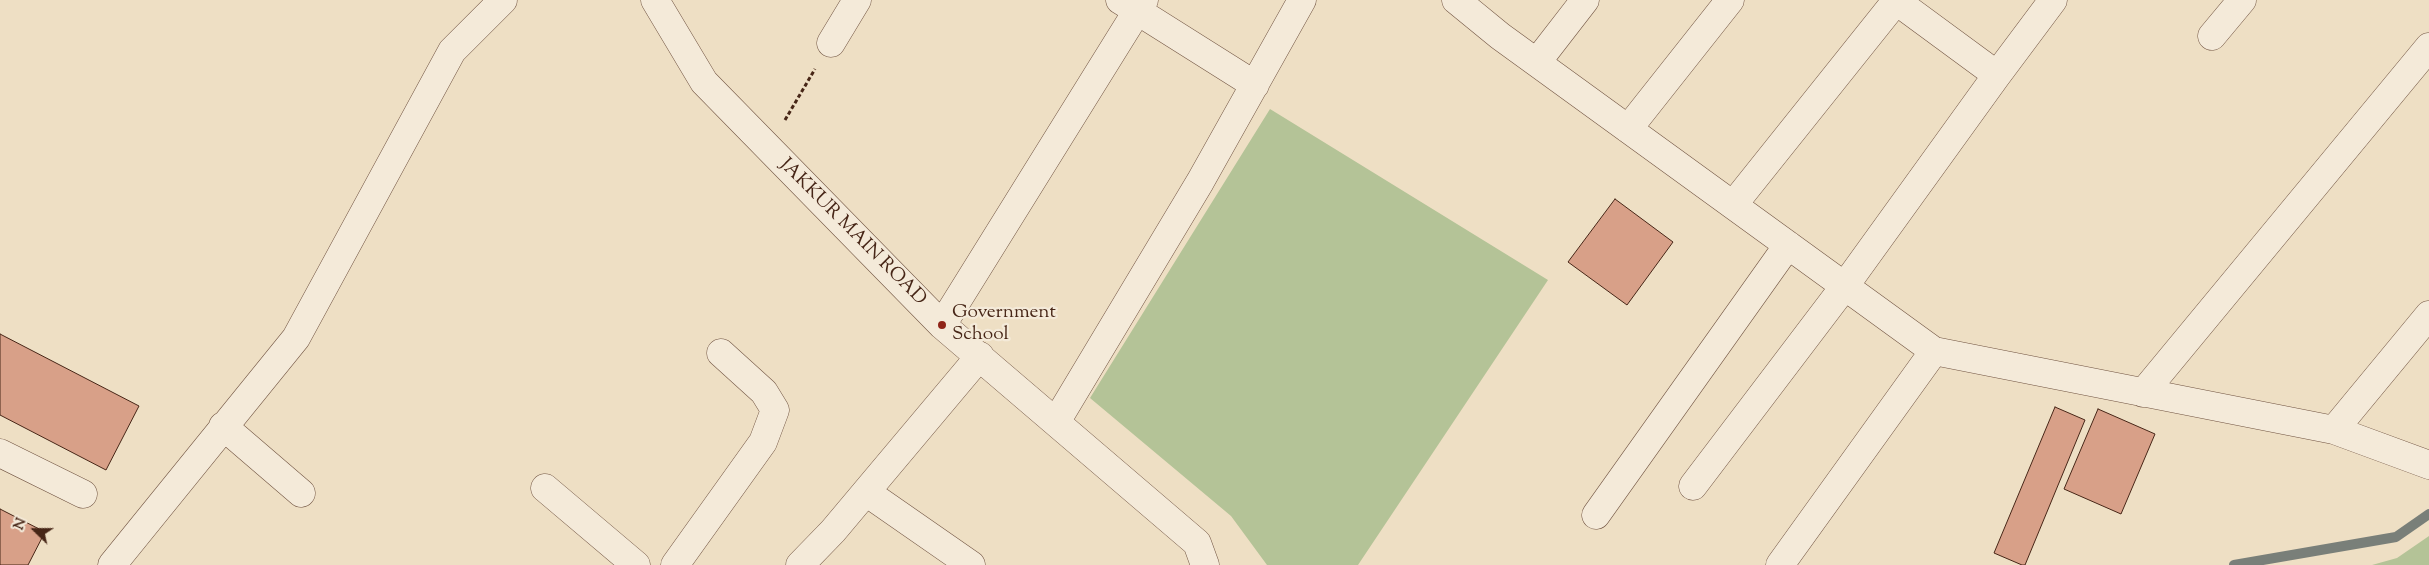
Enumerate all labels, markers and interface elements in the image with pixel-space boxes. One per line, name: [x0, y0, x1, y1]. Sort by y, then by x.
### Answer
street label: JAKKUR MAIN ROAD: [774, 155, 930, 311]
place label: Government School: [952, 303, 1056, 347]
marker: Government School: [936, 319, 948, 331]
north arrow: [10, 505, 60, 555]
text: N: [10, 515, 32, 533]

